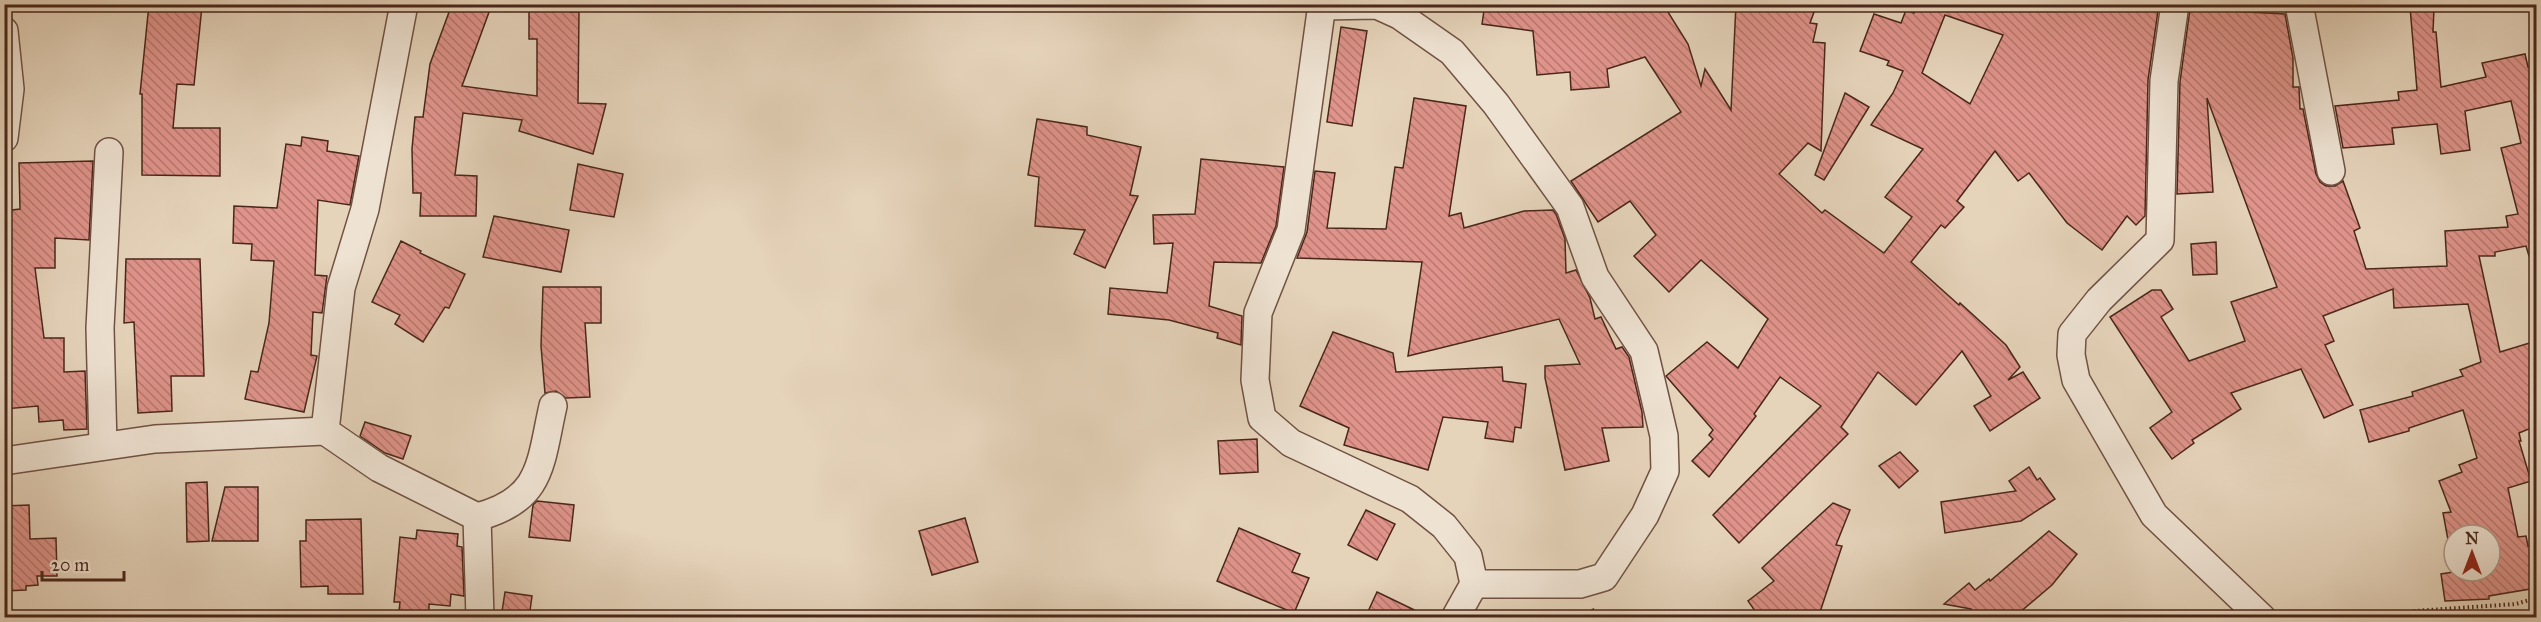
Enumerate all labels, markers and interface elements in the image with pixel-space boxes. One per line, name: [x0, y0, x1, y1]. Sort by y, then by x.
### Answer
north arrow: [2442, 523, 2502, 583]
text: N: [2465, 529, 2479, 548]
scale bar: [42, 544, 124, 582]
text: 20 m: [51, 554, 89, 576]

